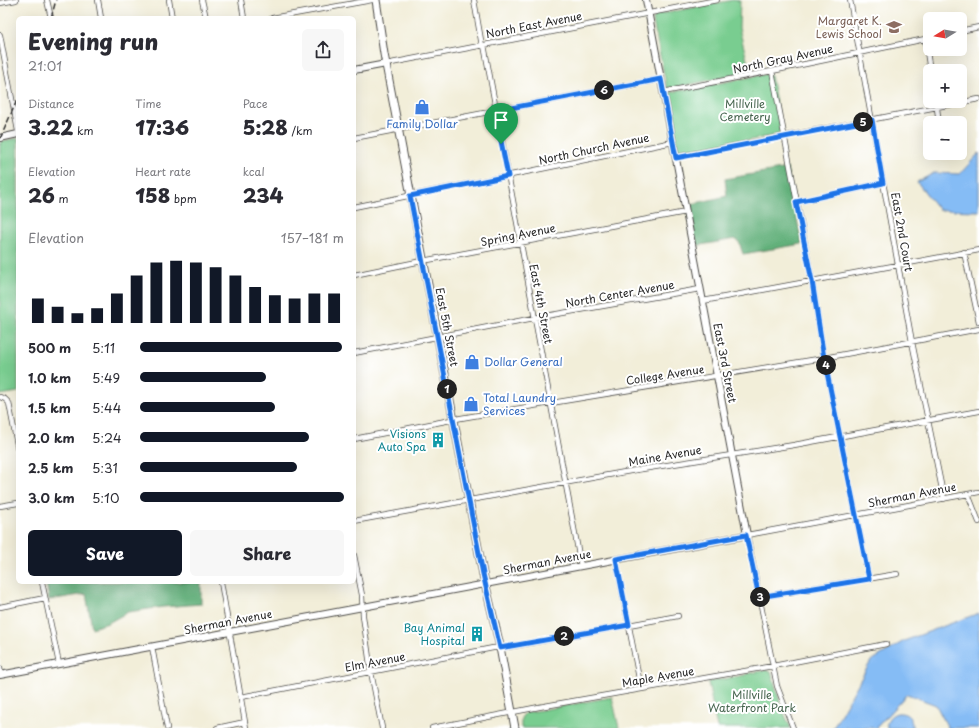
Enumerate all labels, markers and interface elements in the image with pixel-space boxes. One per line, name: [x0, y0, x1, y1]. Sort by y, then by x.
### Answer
street label: North East Avenue: [484, 7, 583, 42]
place label: Margaret K. Lewis School: [816, 12, 882, 42]
north arrow: [923, 12, 967, 56]
map controls: [923, 12, 967, 160]
school or university icon: Margaret K. Lewis School: [885, 18, 903, 36]
text: Evening run: [28, 24, 158, 57]
button: share: [302, 29, 344, 71]
street label: North Gray Avenue: [731, 40, 834, 77]
text: 21:01: [28, 56, 62, 75]
button: +: [923, 64, 967, 108]
pin: 6: [594, 80, 614, 100]
text: 6: [600, 81, 608, 98]
text: Distance: [28, 95, 74, 112]
text: Time: [135, 95, 161, 112]
text: Pace: [243, 95, 267, 112]
park label: Millville Cemetery: [719, 95, 771, 125]
shop icon: Family Dollar: [413, 98, 431, 116]
pin: [484, 103, 518, 144]
icon: arrive: [490, 109, 512, 131]
text: 3.22: [28, 112, 73, 142]
text: 17:36: [135, 112, 189, 142]
text: 5:28: [243, 112, 288, 142]
pin: 5: [853, 112, 873, 132]
text: 5: [859, 113, 867, 130]
place label: Family Dollar: [386, 115, 458, 132]
button: −: [923, 116, 967, 160]
text: km: [73, 122, 94, 139]
text: /km: [288, 122, 313, 139]
street label: North Church Avenue: [537, 128, 651, 169]
text: Elevation: [28, 163, 75, 180]
text: Heart rate: [135, 163, 191, 180]
text: kcal: [243, 163, 265, 180]
text: 26: [28, 180, 55, 210]
text: 158: [135, 180, 170, 210]
text: 234: [243, 180, 283, 210]
text: m: [55, 190, 68, 207]
text: bpm: [170, 190, 197, 207]
street label: East 2nd Court: [887, 191, 918, 273]
street label: Spring Avenue: [479, 219, 557, 250]
text: Elevation: [28, 228, 84, 247]
text: 157–181 m: [281, 228, 344, 247]
street label: East 4th Street: [525, 263, 558, 346]
street label: North Center Avenue: [564, 276, 676, 311]
street label: East 5th Street: [432, 286, 464, 368]
street label: East 3rd Street: [709, 322, 742, 405]
text: 500 m: [28, 338, 71, 357]
text: 5:11: [92, 338, 115, 357]
shop icon: Dollar General: [463, 353, 481, 371]
place label: Dollar General: [484, 353, 563, 370]
pin: 4: [816, 355, 836, 375]
text: 4: [822, 356, 830, 373]
street label: College Avenue: [625, 360, 706, 389]
text: 1.0 km: [28, 368, 71, 387]
text: 5:49: [92, 368, 120, 387]
pin: 1: [437, 379, 457, 399]
text: 1: [444, 380, 450, 397]
place label: Total Laundry Services: [483, 389, 556, 419]
shop icon: Total Laundry Services: [462, 395, 480, 413]
text: 1.5 km: [28, 398, 71, 417]
text: 5:44: [92, 398, 121, 417]
place label: Visions Auto Spa: [378, 425, 426, 455]
text: 2.0 km: [28, 428, 75, 447]
text: 5:24: [92, 428, 122, 447]
building icon: Visions Auto Spa: [429, 431, 447, 449]
street label: Maine Avenue: [627, 441, 703, 470]
text: 2.5 km: [28, 458, 73, 477]
text: 5:31: [92, 458, 118, 477]
street label: Sherman Avenue: [867, 478, 958, 511]
text: 3.0 km: [28, 488, 75, 507]
text: 5:10: [92, 488, 119, 507]
button: Save: [28, 530, 182, 576]
button: Share: [190, 530, 344, 576]
street label: Sherman Avenue: [502, 545, 593, 578]
pin: 3: [750, 587, 770, 607]
text: 3: [756, 588, 764, 605]
street label: Sherman Avenue: [183, 605, 274, 638]
place label: Bay Animal Hospital: [403, 619, 465, 649]
building icon: Bay Animal Hospital: [468, 625, 486, 643]
pin: 2: [554, 626, 574, 646]
text: 2: [560, 627, 568, 644]
street label: Elm Avenue: [343, 647, 407, 676]
street label: Maple Avenue: [620, 662, 695, 691]
park label: Millville Waterfront Park: [708, 686, 796, 716]

